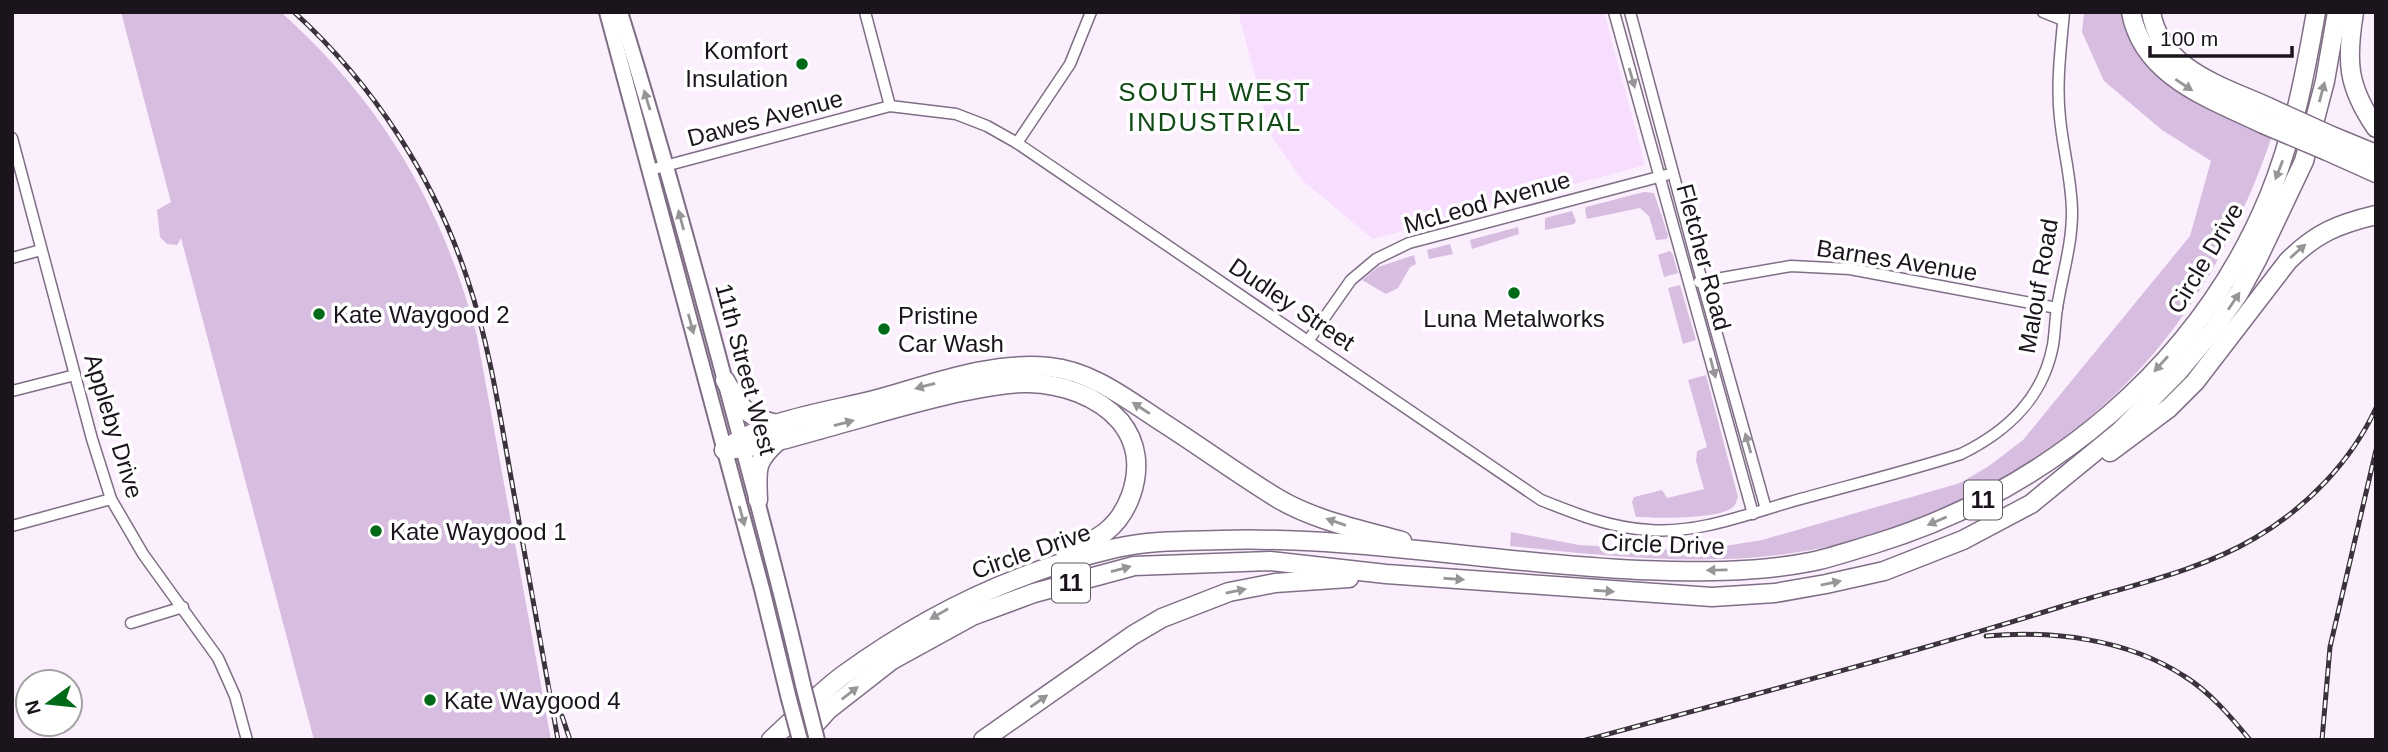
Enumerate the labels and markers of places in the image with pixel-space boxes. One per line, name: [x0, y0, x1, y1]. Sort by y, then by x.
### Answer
place label: Komfort Insulation: [685, 37, 788, 92]
marker: Komfort Insulation: [794, 56, 810, 72]
marker: Luna Metalworks: [1506, 285, 1522, 301]
place label: Kate Waygood 2: [333, 301, 510, 328]
place label: Pristine Car Wash: [898, 302, 1004, 357]
place label: Luna Metalworks: [1423, 305, 1605, 332]
marker: Kate Waygood 2: [311, 306, 327, 322]
marker: Pristine Car Wash: [876, 321, 892, 337]
place label: Kate Waygood 1: [390, 518, 567, 545]
marker: Kate Waygood 1: [368, 523, 384, 539]
place label: Kate Waygood 4: [444, 687, 621, 714]
marker: Kate Waygood 4: [422, 692, 438, 708]

